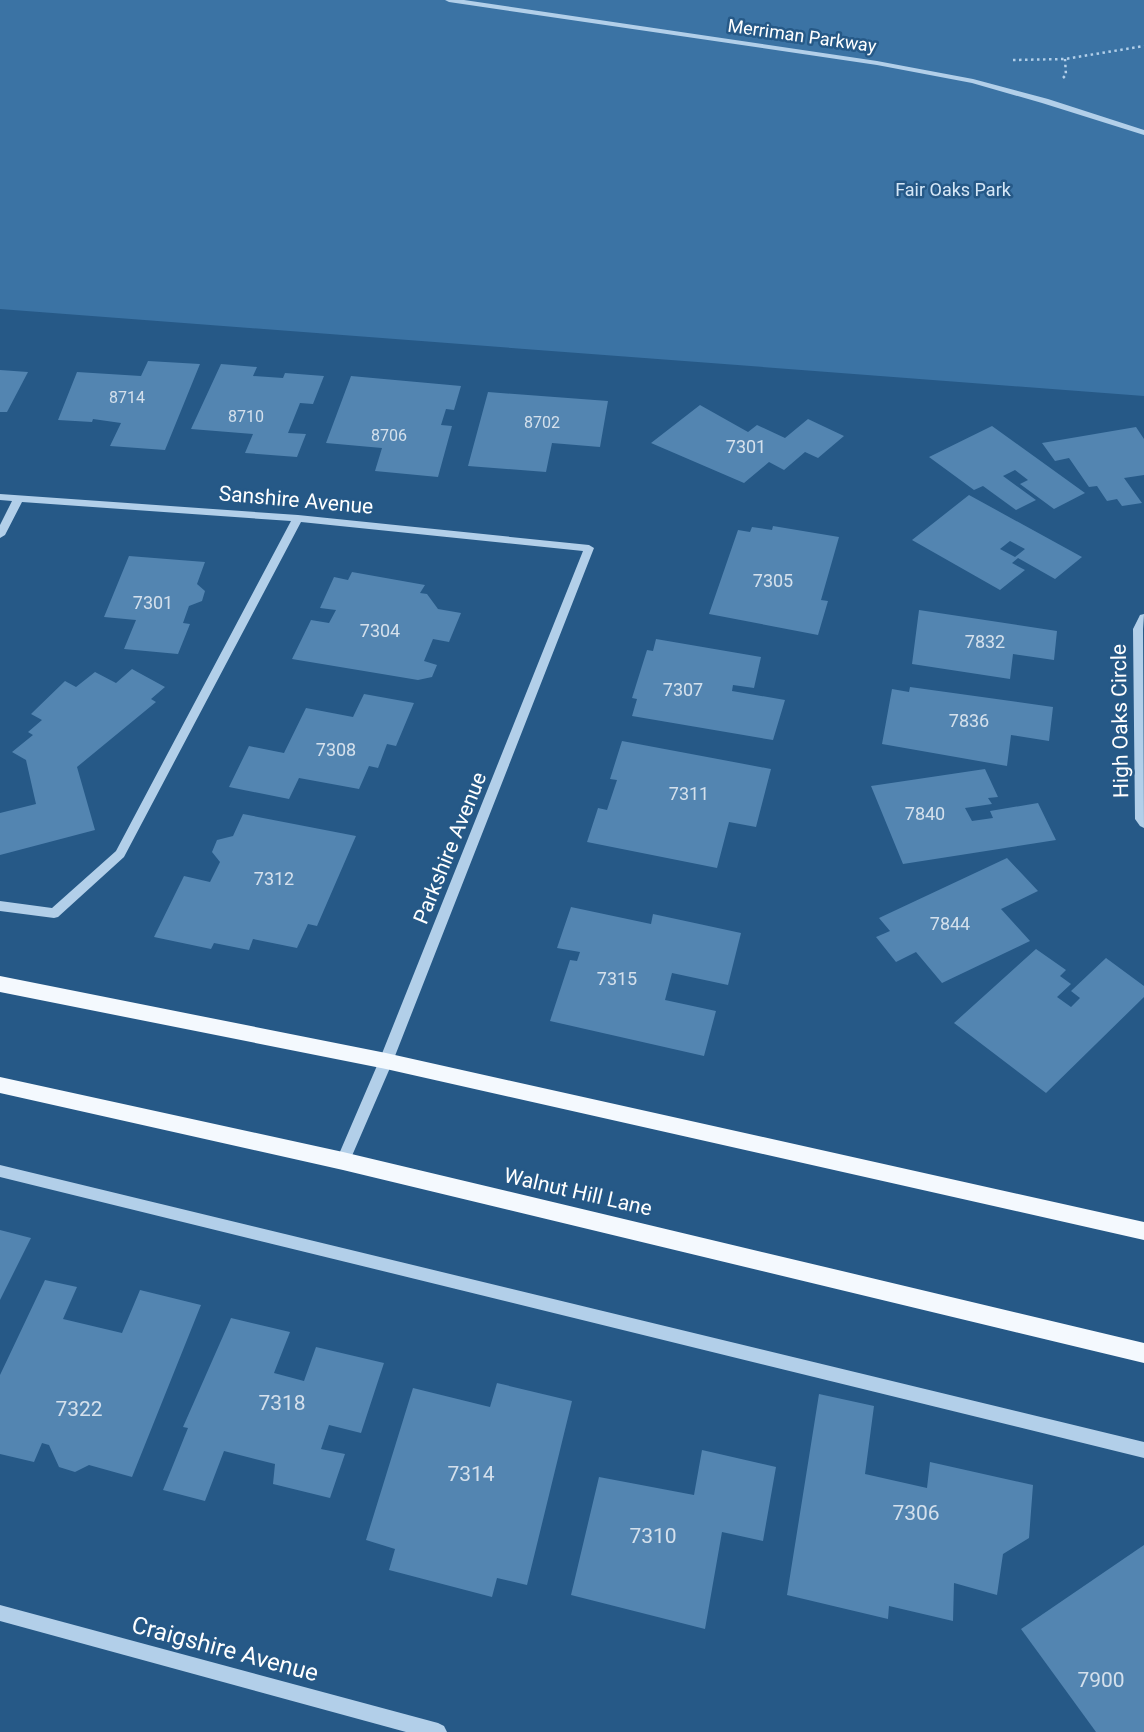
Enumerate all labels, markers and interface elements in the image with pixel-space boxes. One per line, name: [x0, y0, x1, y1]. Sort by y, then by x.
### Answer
street label: Merriman Parkway: [726, 15, 878, 56]
park label: Fair Oaks Park: [895, 179, 1012, 200]
house number: 8714: [109, 388, 145, 407]
house number: 8710: [228, 407, 264, 426]
house number: 8702: [524, 413, 560, 432]
house number: 8706: [371, 426, 407, 445]
house number: 7301: [726, 436, 766, 457]
street label: Sanshire Avenue: [218, 481, 374, 519]
house number: 7305: [753, 570, 793, 591]
house number: 7301: [133, 592, 173, 613]
house number: 7304: [360, 620, 400, 641]
house number: 7832: [965, 631, 1005, 652]
street label: High Oaks Circle: [1107, 644, 1133, 798]
house number: 7307: [663, 679, 703, 700]
house number: 7836: [949, 710, 989, 731]
house number: 7308: [316, 739, 356, 760]
street label: Parkshire Avenue: [409, 769, 491, 927]
house number: 7311: [669, 783, 709, 804]
house number: 7840: [905, 803, 945, 824]
house number: 7312: [254, 868, 294, 889]
house number: 7844: [930, 913, 970, 934]
house number: 7315: [597, 968, 637, 989]
street label: Walnut Hill Lane: [502, 1163, 654, 1221]
house number: 7318: [258, 1391, 306, 1415]
house number: 7322: [55, 1397, 103, 1421]
house number: 7314: [447, 1462, 495, 1486]
house number: 7306: [892, 1501, 940, 1525]
house number: 7310: [629, 1524, 677, 1548]
street label: Craigshire Avenue: [129, 1611, 321, 1687]
house number: 7900: [1077, 1668, 1125, 1692]

